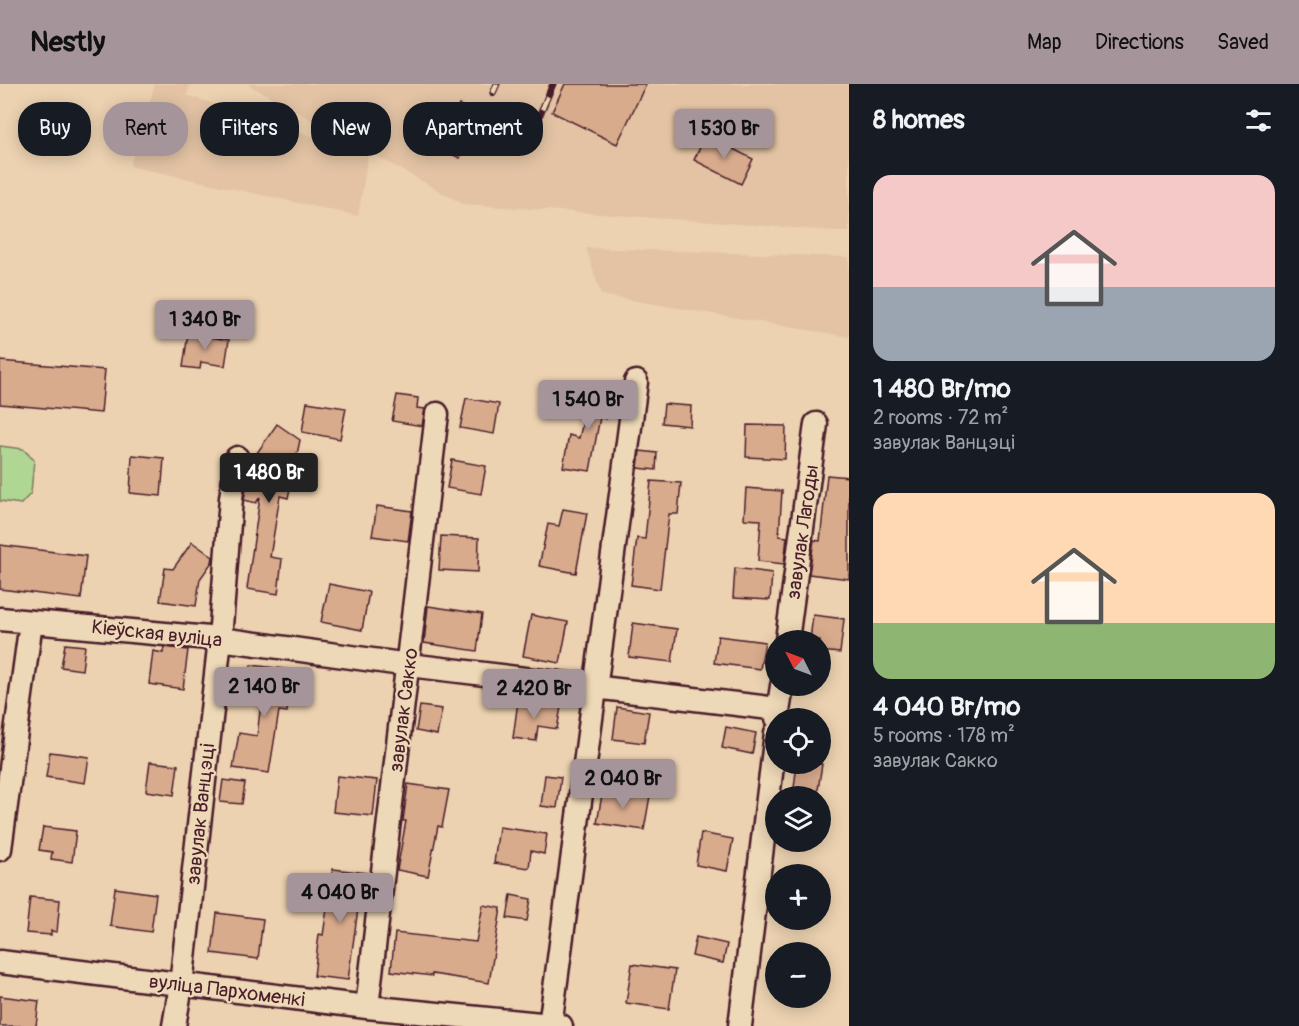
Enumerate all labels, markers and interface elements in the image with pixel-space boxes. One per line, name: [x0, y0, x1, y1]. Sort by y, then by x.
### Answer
text: Nestly: [30, 25, 105, 60]
text: Map: [1027, 29, 1062, 56]
text: Directions: [1095, 29, 1184, 56]
text: Saved: [1217, 29, 1269, 56]
chip: Buy: [18, 102, 91, 156]
chip: Rent: [103, 102, 188, 156]
chip: Filters: [200, 102, 299, 156]
chip: New: [311, 102, 391, 156]
chip: Apartment: [403, 102, 543, 156]
text: 8 homes: [873, 104, 965, 136]
icon: filters: [1242, 104, 1275, 137]
pin: 1 530 Br: [662, 109, 786, 160]
text: 1 530 Br: [689, 116, 759, 141]
icon: home: [1020, 214, 1128, 322]
pin: 1 340 Br: [143, 300, 267, 351]
text: 1 340 Br: [169, 307, 241, 332]
text: 1 480 Br/mo: [873, 373, 1011, 405]
pin: 1 540 Br: [526, 380, 650, 431]
text: 1 540 Br: [552, 387, 624, 412]
text: 2 rooms · 72 m²: [873, 405, 1008, 430]
text: завулак Ванцэці: [873, 430, 1015, 455]
pin: 1 480 Br: [207, 453, 331, 504]
text: 1 480 Br: [234, 460, 304, 485]
street label: завулак Лагоды: [781, 463, 824, 601]
icon: home: [1020, 532, 1128, 640]
street label: Кіеўская вуліца: [90, 614, 224, 653]
north arrow: [765, 630, 831, 696]
map controls: [765, 630, 831, 1008]
street label: завулак Сакко: [383, 646, 424, 774]
pin: 2 140 Br: [202, 667, 326, 718]
pin: 2 420 Br: [472, 669, 596, 720]
text: 2 140 Br: [228, 674, 300, 699]
text: 2 420 Br: [497, 676, 571, 701]
text: 4 040 Br/mo: [873, 691, 1020, 723]
button: locate: [765, 708, 831, 774]
text: 5 rooms · 178 m²: [873, 723, 1015, 748]
street label: завулак Ванцэці: [181, 742, 220, 886]
text: завулак Сакко: [873, 748, 998, 773]
pin: 2 040 Br: [561, 759, 685, 810]
text: 2 040 Br: [584, 766, 662, 791]
button: layers: [765, 786, 831, 852]
button: +: [765, 864, 831, 930]
pin: 4 040 Br: [278, 873, 402, 924]
text: 4 040 Br: [301, 880, 379, 905]
button: −: [765, 942, 831, 1008]
street label: вуліца Пархоменкі: [147, 969, 306, 1012]

